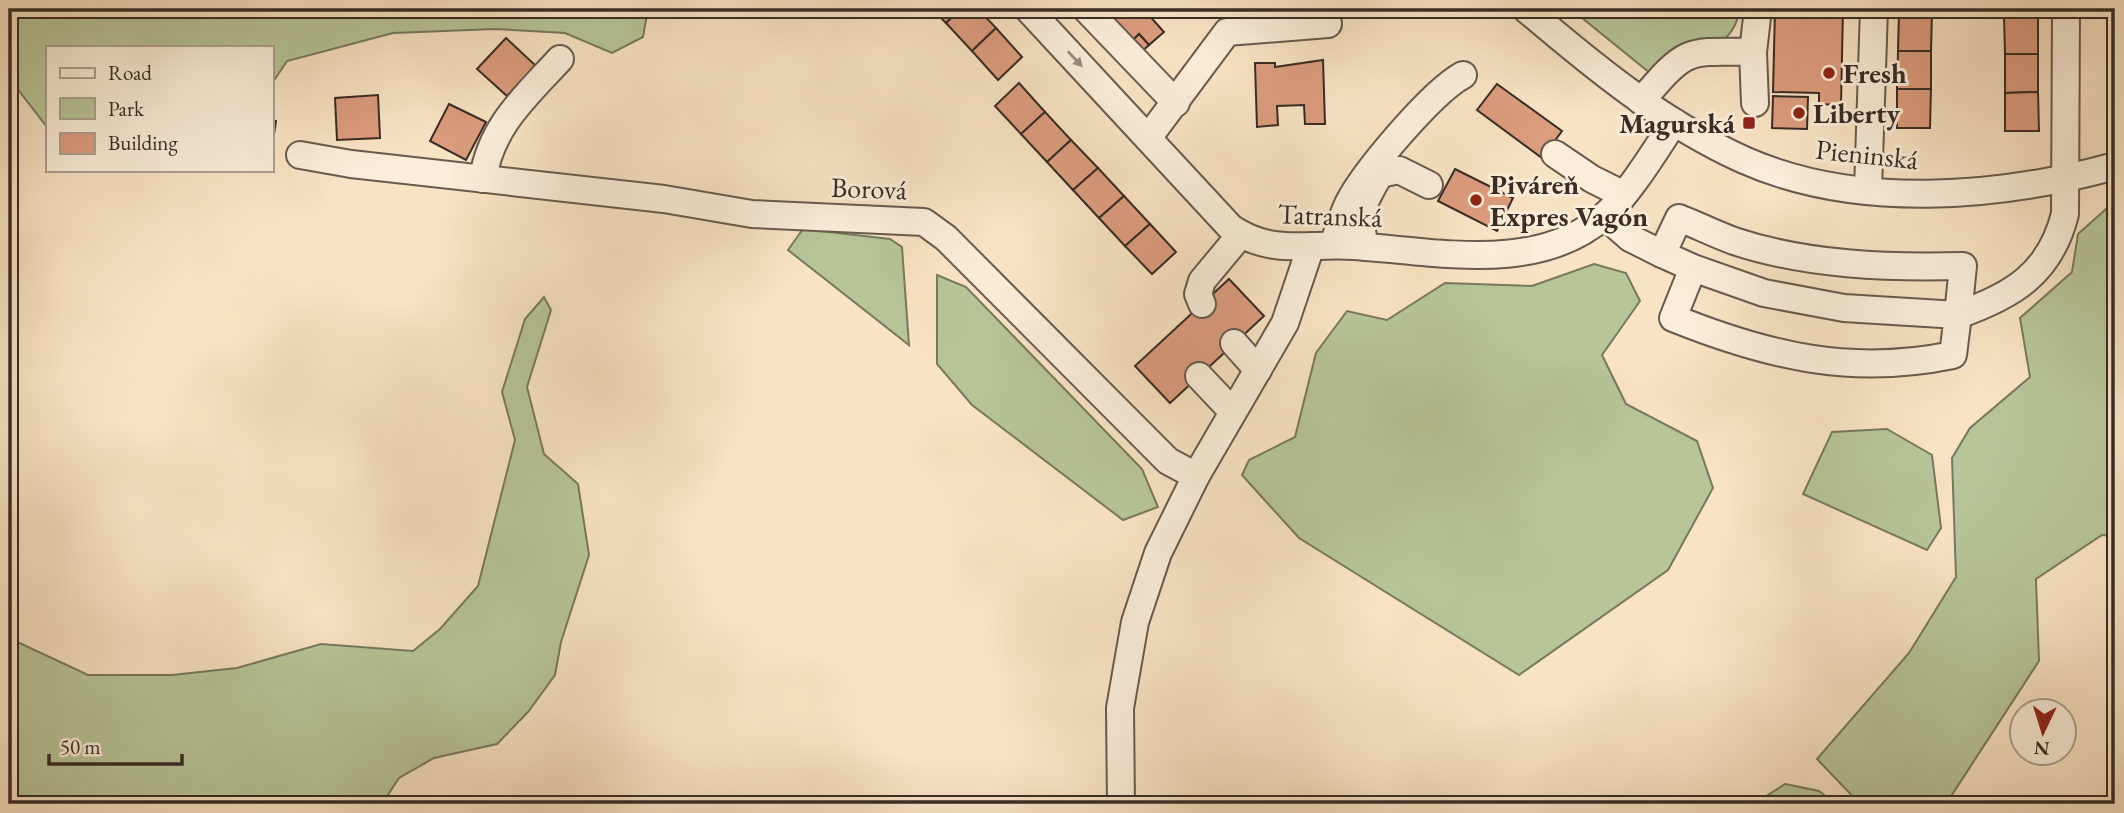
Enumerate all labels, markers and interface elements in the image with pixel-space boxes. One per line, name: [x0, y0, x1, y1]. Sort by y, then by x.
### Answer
legend: [46, 46, 273, 172]
one-way arrow: [1067, 50, 1083, 68]
place label: Fresh: [1843, 55, 1907, 91]
text: Road: [108, 59, 152, 86]
marker: Fresh: [1821, 65, 1837, 81]
text: Park: [108, 95, 145, 122]
place label: Liberty: [1813, 95, 1901, 131]
place label: Magurská: [1619, 105, 1736, 141]
marker: Liberty: [1791, 105, 1807, 121]
marker: Magurská: [1741, 115, 1757, 131]
text: Building: [108, 129, 178, 156]
street label: Pieninská: [1814, 131, 1921, 177]
place label: Piváreň Expres Vagón: [1490, 166, 1648, 234]
street label: Borová: [830, 169, 908, 207]
marker: Piváreň Expres Vagón: [1468, 192, 1484, 208]
street label: Tatranská: [1277, 195, 1384, 235]
north arrow: [2008, 698, 2078, 768]
scale bar: [49, 722, 182, 766]
text: 50 m: [60, 733, 101, 760]
text: N: [2033, 735, 2050, 761]

